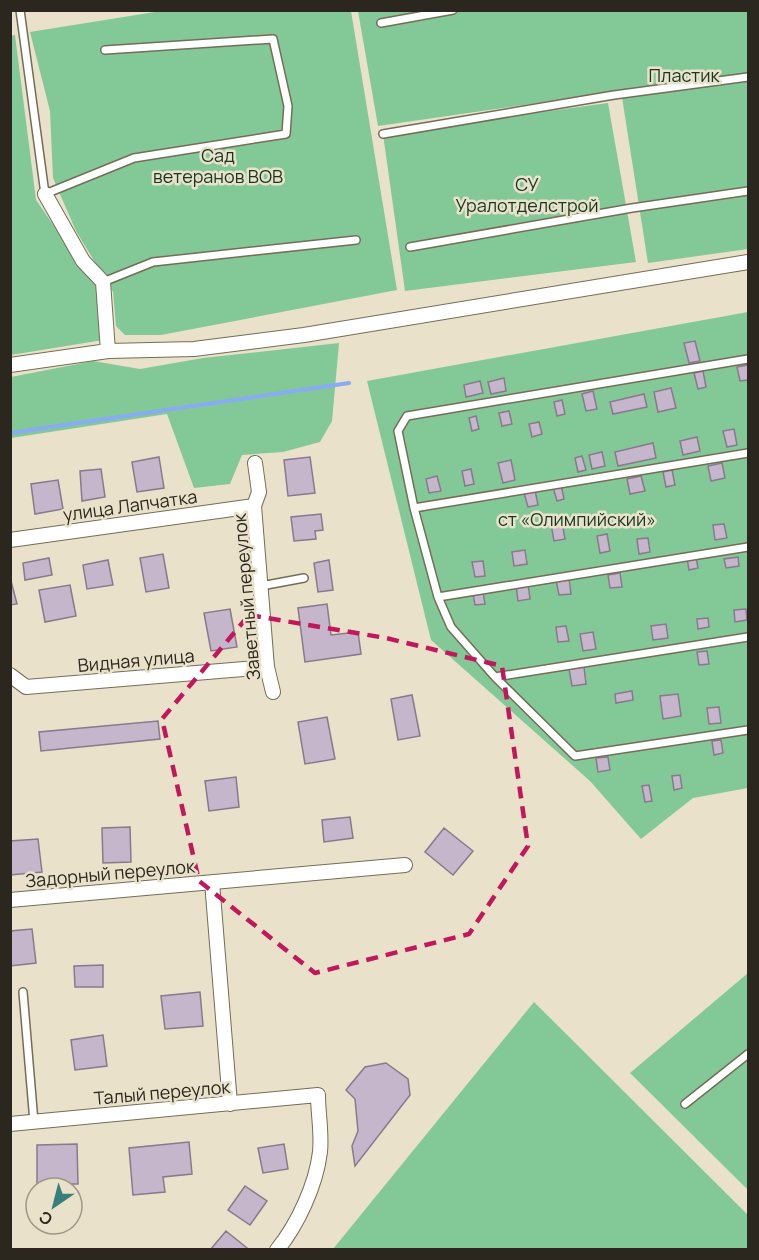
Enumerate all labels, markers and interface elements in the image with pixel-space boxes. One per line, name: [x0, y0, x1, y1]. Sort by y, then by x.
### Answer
park label: Пластик: [649, 63, 720, 87]
park label: Сад ветеранов ВОВ: [153, 143, 283, 188]
park label: СУ Уралотделстрой: [456, 172, 598, 217]
street label: улица Лапчатка: [61, 484, 199, 526]
park label: ст «Олимпийский»: [498, 507, 656, 531]
street label: Заветный переулок: [227, 512, 265, 681]
street label: Видная улица: [77, 643, 195, 677]
street label: Задорный переулок: [24, 854, 197, 892]
street label: Талый переулок: [93, 1074, 232, 1110]
north arrow: [24, 1176, 84, 1236]
text: С: [34, 1206, 57, 1231]

